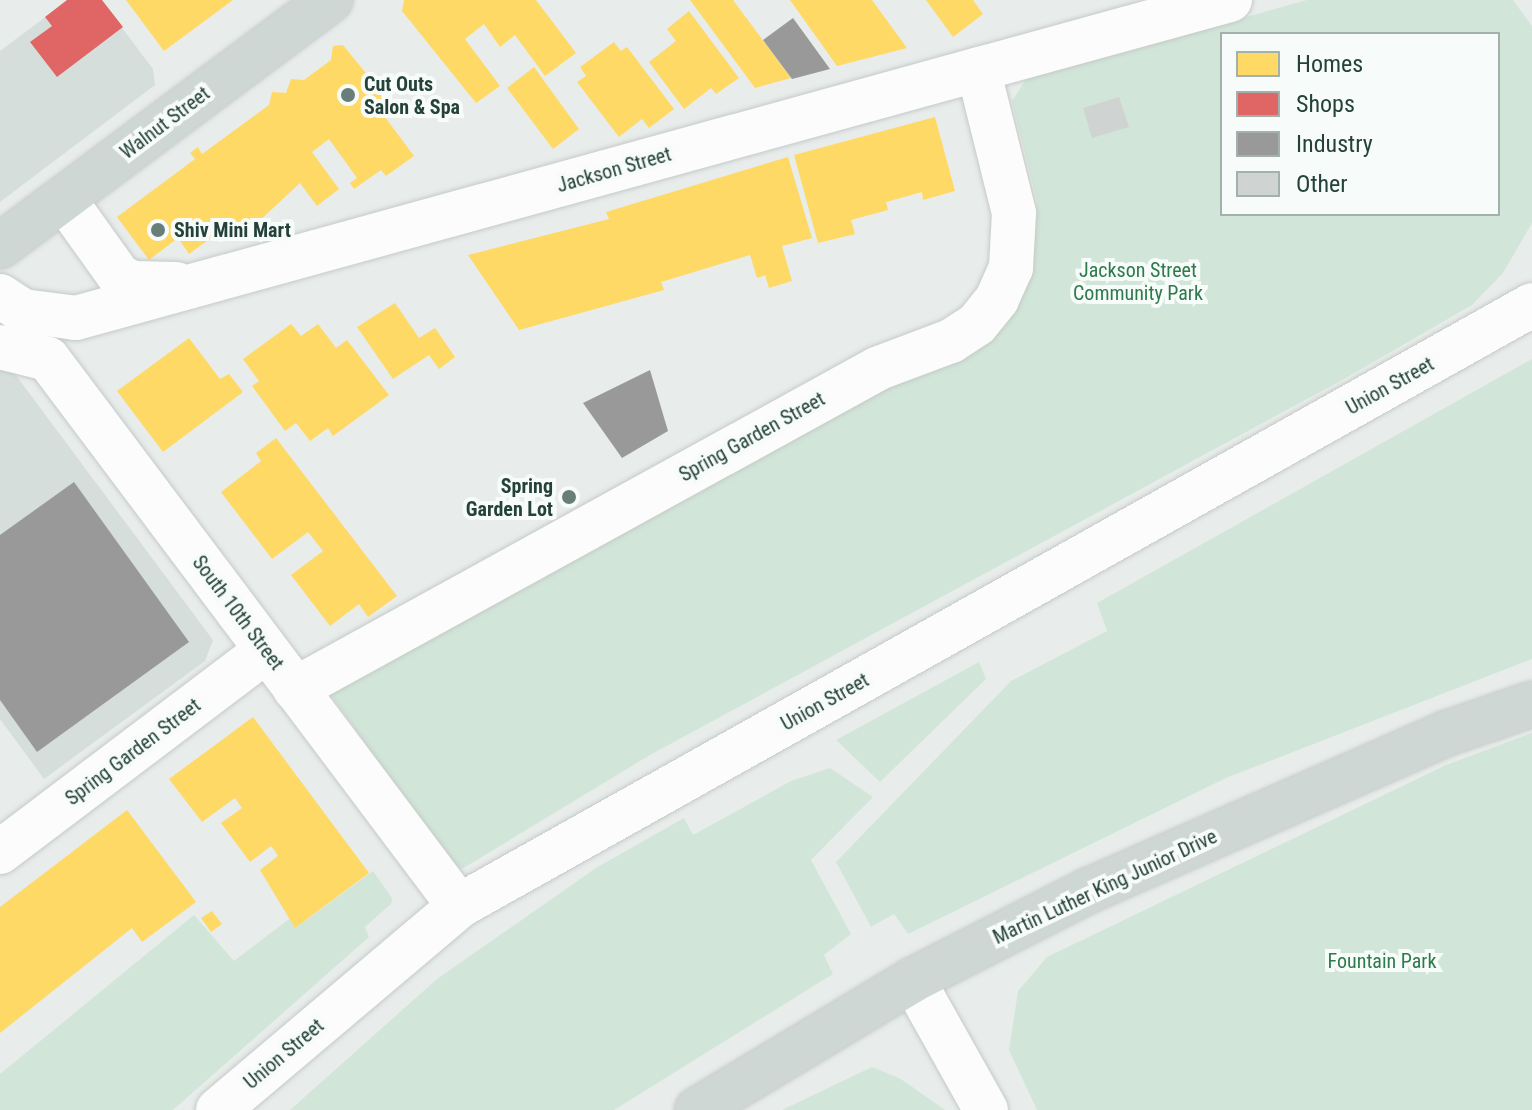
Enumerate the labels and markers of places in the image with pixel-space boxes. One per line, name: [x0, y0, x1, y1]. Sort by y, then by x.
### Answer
place label: Cut Outs Salon & Spa: [364, 72, 460, 119]
marker: Cut Outs Salon & Spa: [339, 86, 357, 104]
place label: Shiv Mini Mart: [174, 218, 291, 242]
marker: Shiv Mini Mart: [149, 221, 167, 239]
place label: Spring Garden Lot: [466, 474, 553, 521]
marker: Spring Garden Lot: [560, 488, 578, 506]

